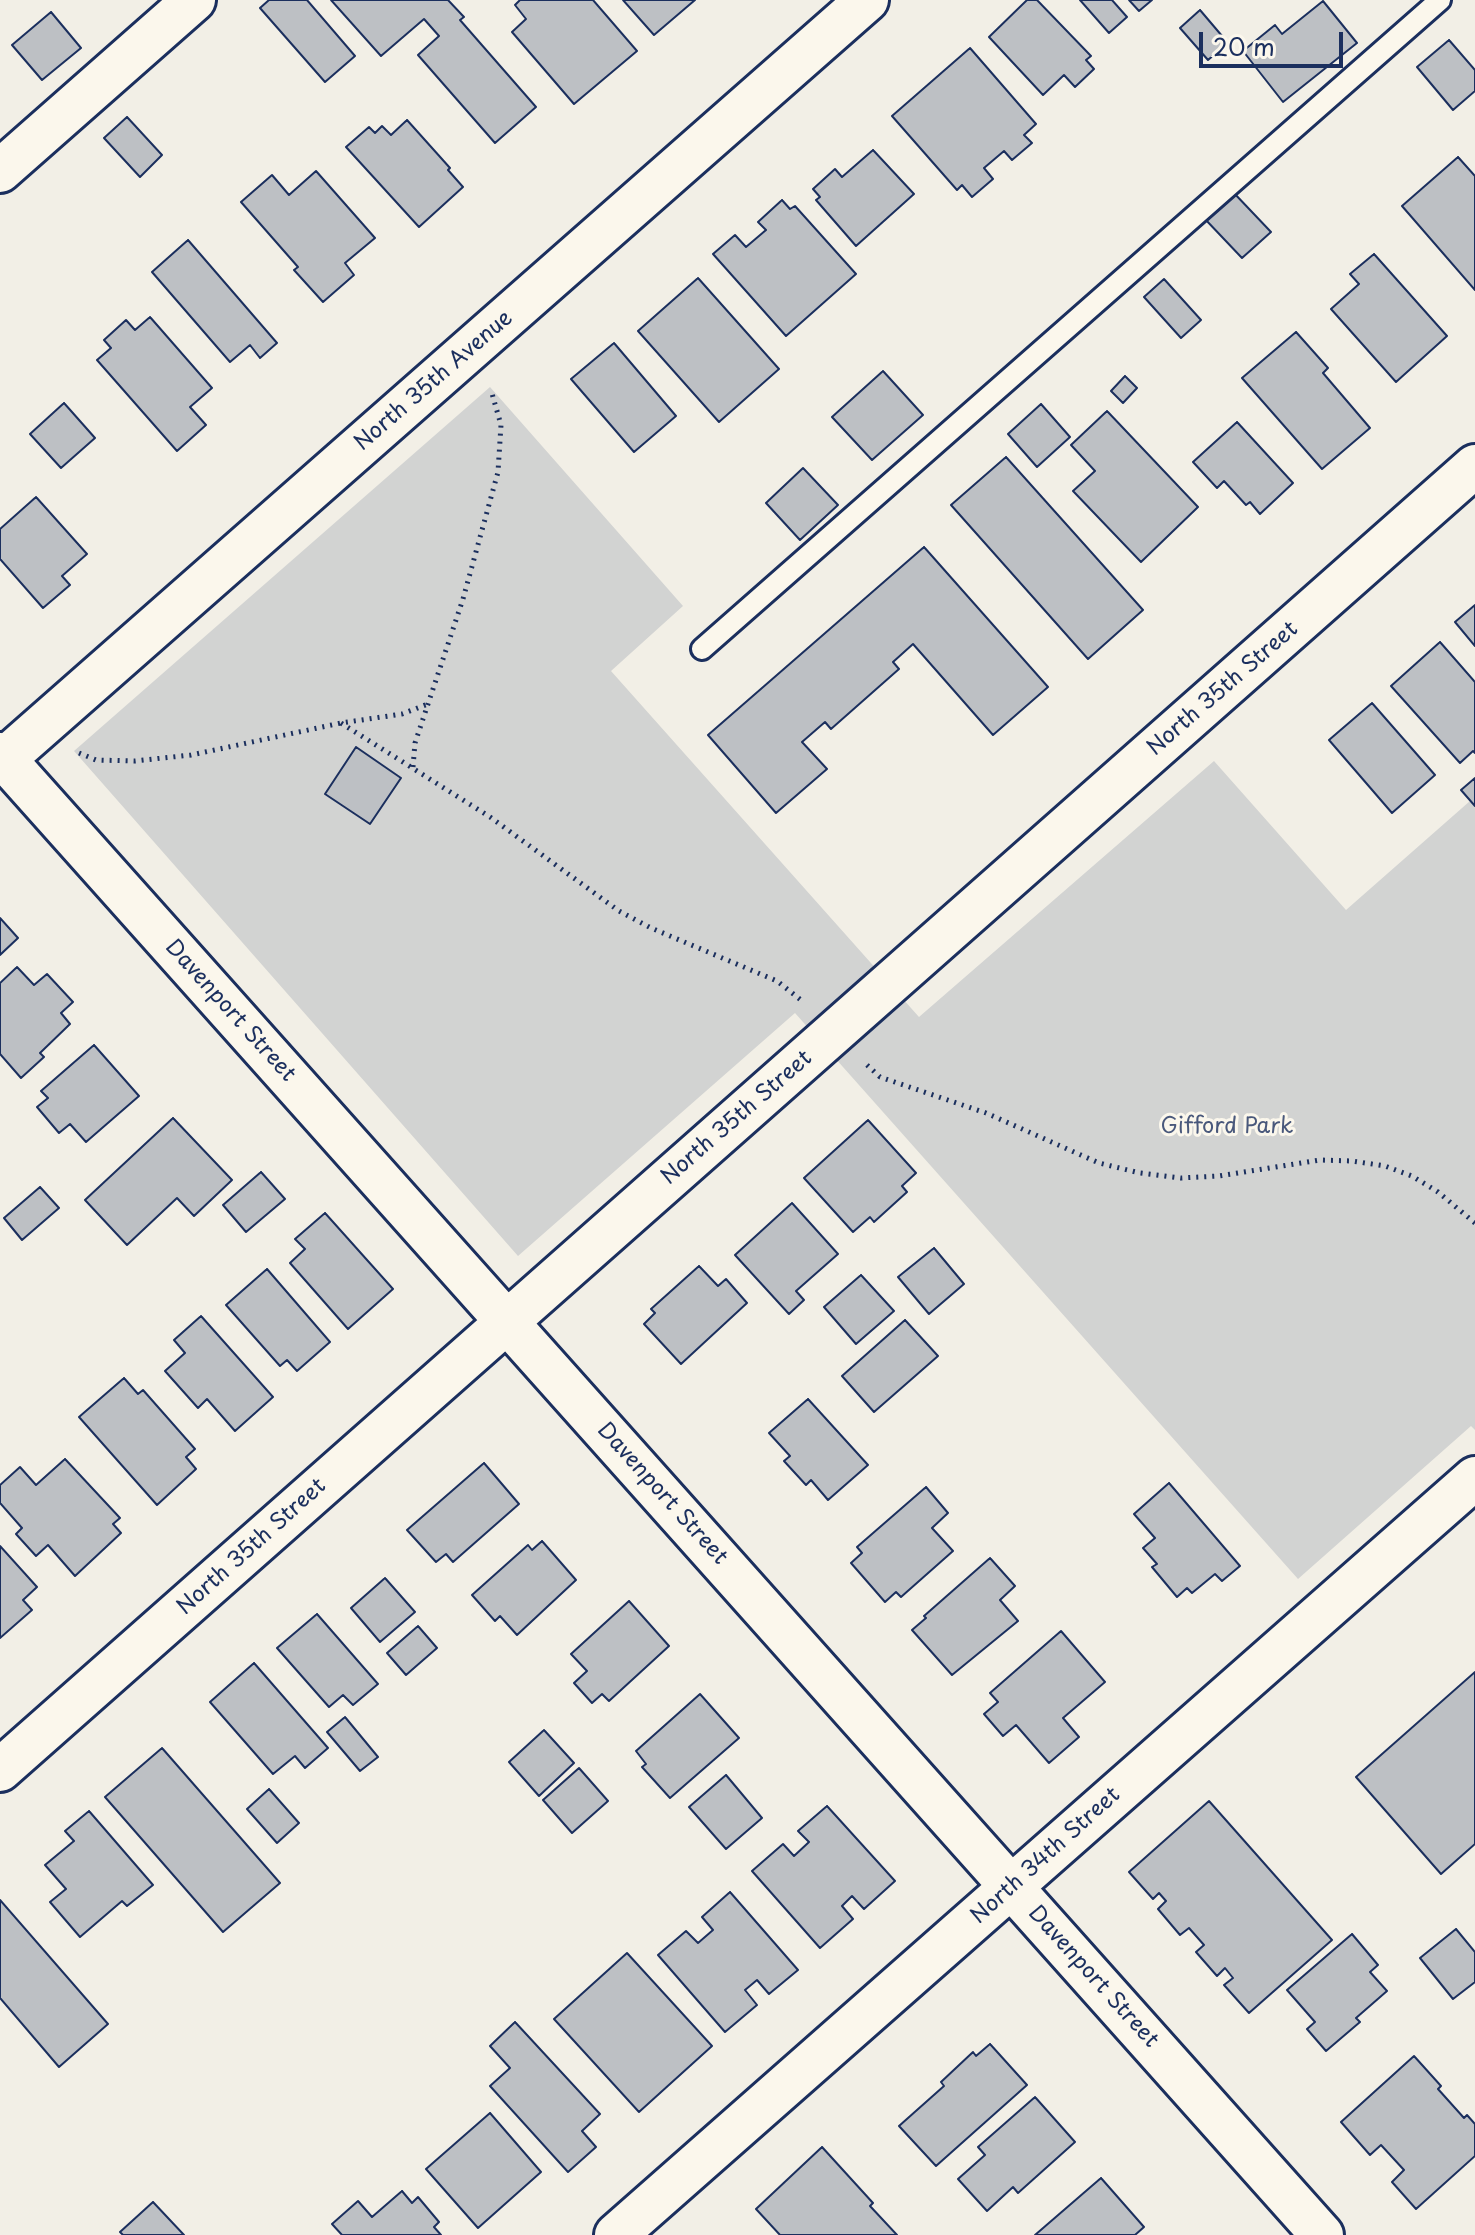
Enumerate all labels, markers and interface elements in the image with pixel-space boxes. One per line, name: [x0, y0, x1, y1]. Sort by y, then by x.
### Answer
scale bar: [1203, 16, 1347, 66]
text: 20 m: [1213, 28, 1275, 64]
street label: North 35th Avenue: [350, 305, 518, 457]
street label: North 35th Street: [1142, 616, 1304, 762]
street label: Davenport Street: [159, 935, 301, 1087]
street label: North 35th Street: [656, 1045, 818, 1191]
park label: Gifford Park: [1161, 1114, 1293, 1140]
street label: Davenport Street: [591, 1418, 733, 1570]
street label: North 35th Street: [172, 1473, 332, 1621]
street label: North 34th Street: [966, 1782, 1126, 1930]
street label: Davenport Street: [1022, 1901, 1164, 2053]

